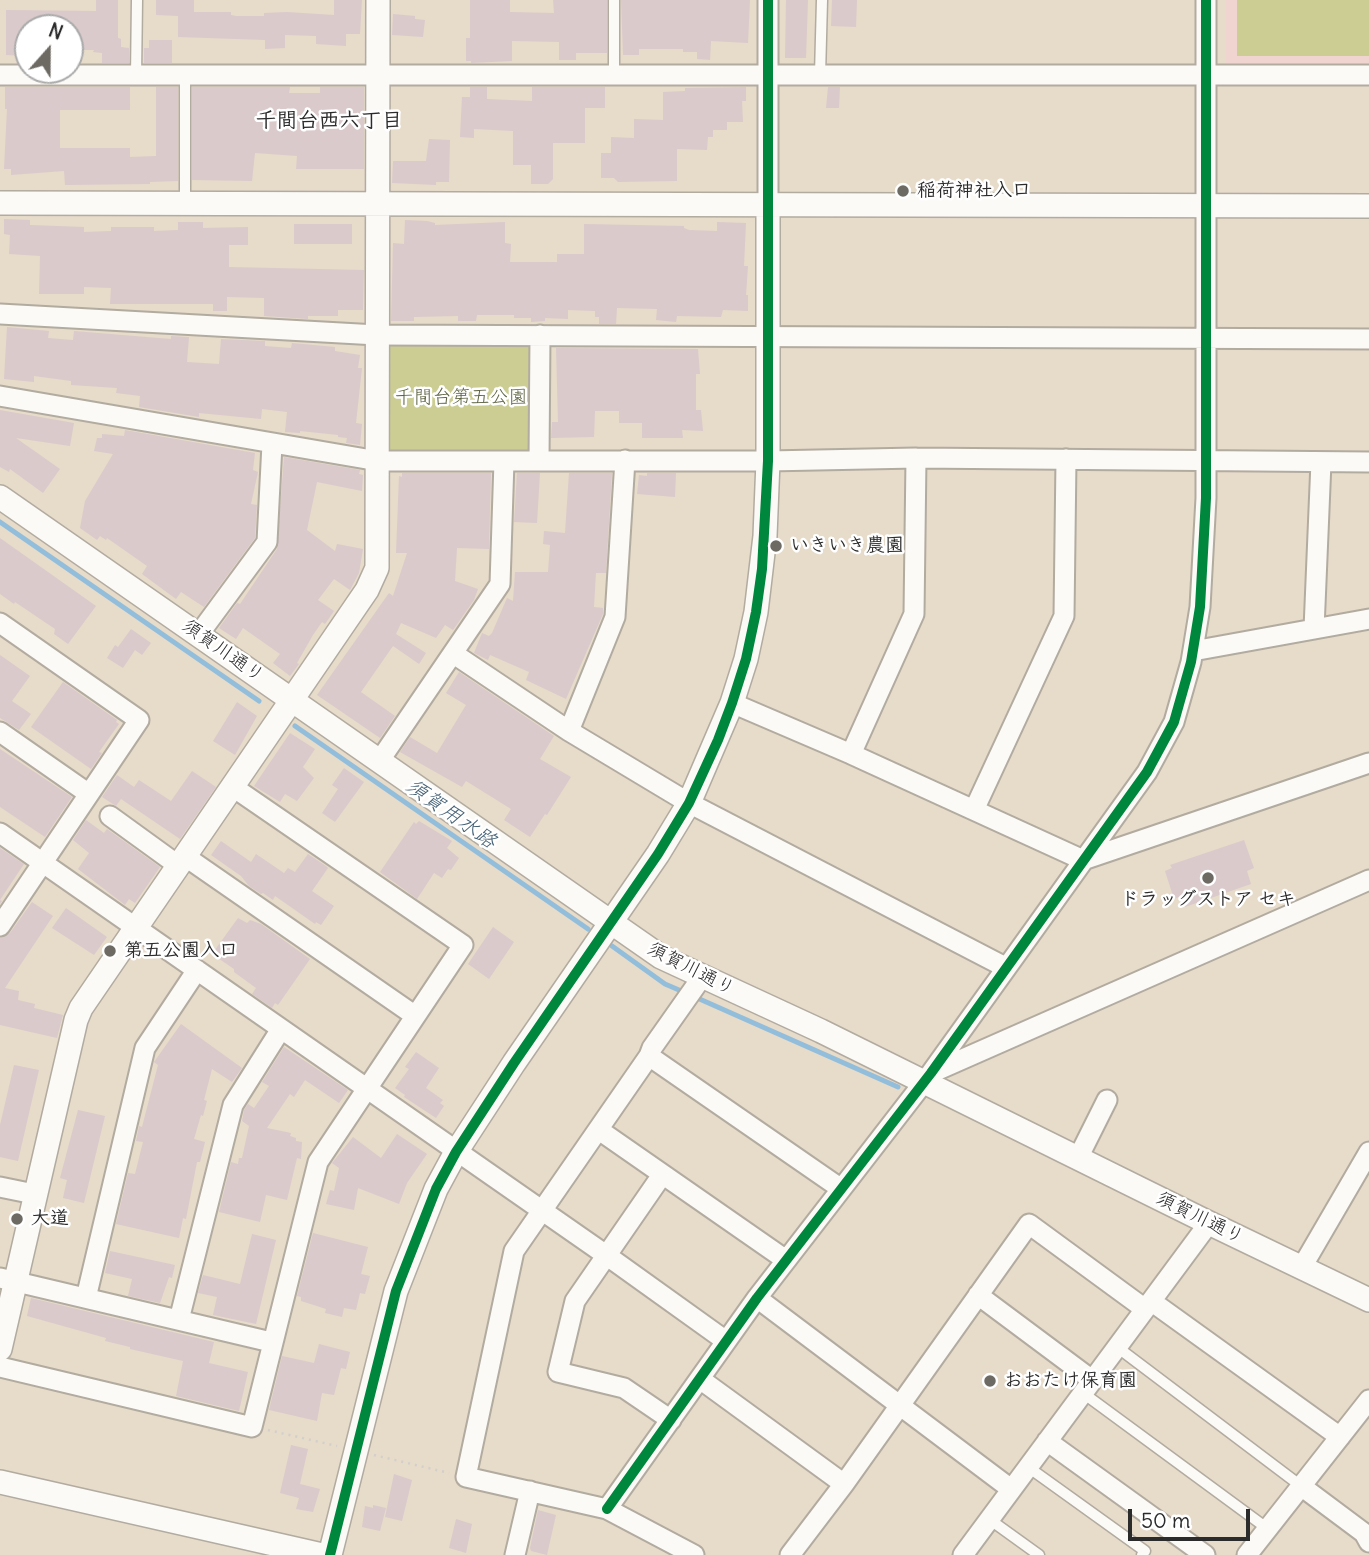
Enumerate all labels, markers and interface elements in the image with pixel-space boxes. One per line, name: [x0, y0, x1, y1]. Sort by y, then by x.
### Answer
north arrow: [14, 14, 84, 84]
text: N: [45, 18, 66, 45]
district label: 千間台西六丁目: [256, 108, 402, 134]
place label: 稲荷神社入口: [917, 180, 1031, 202]
marker: 稲荷神社入口: [895, 183, 911, 199]
park label: 千間台第五公園: [395, 387, 527, 409]
place label: いきいき農園: [790, 535, 904, 557]
marker: いきいき農園: [768, 538, 784, 554]
street label: 須賀川通り: [178, 614, 268, 688]
water label: 須賀用水路: [401, 774, 501, 854]
marker: ドラッグストア セキ: [1200, 870, 1216, 886]
place label: ドラッグストア セキ: [1120, 889, 1296, 911]
street label: 須賀川通り: [644, 937, 738, 1001]
place label: 第五公園入口: [124, 940, 238, 962]
marker: 第五公園入口: [102, 943, 118, 959]
street label: 須賀川通り: [1152, 1187, 1248, 1249]
place label: 大道: [31, 1208, 69, 1230]
marker: 大道: [9, 1211, 25, 1227]
place label: おおたけ保育園: [1004, 1370, 1137, 1392]
marker: おおたけ保育園: [982, 1373, 998, 1389]
scale bar: [1131, 1496, 1254, 1540]
text: 50 m: [1141, 1507, 1190, 1534]

